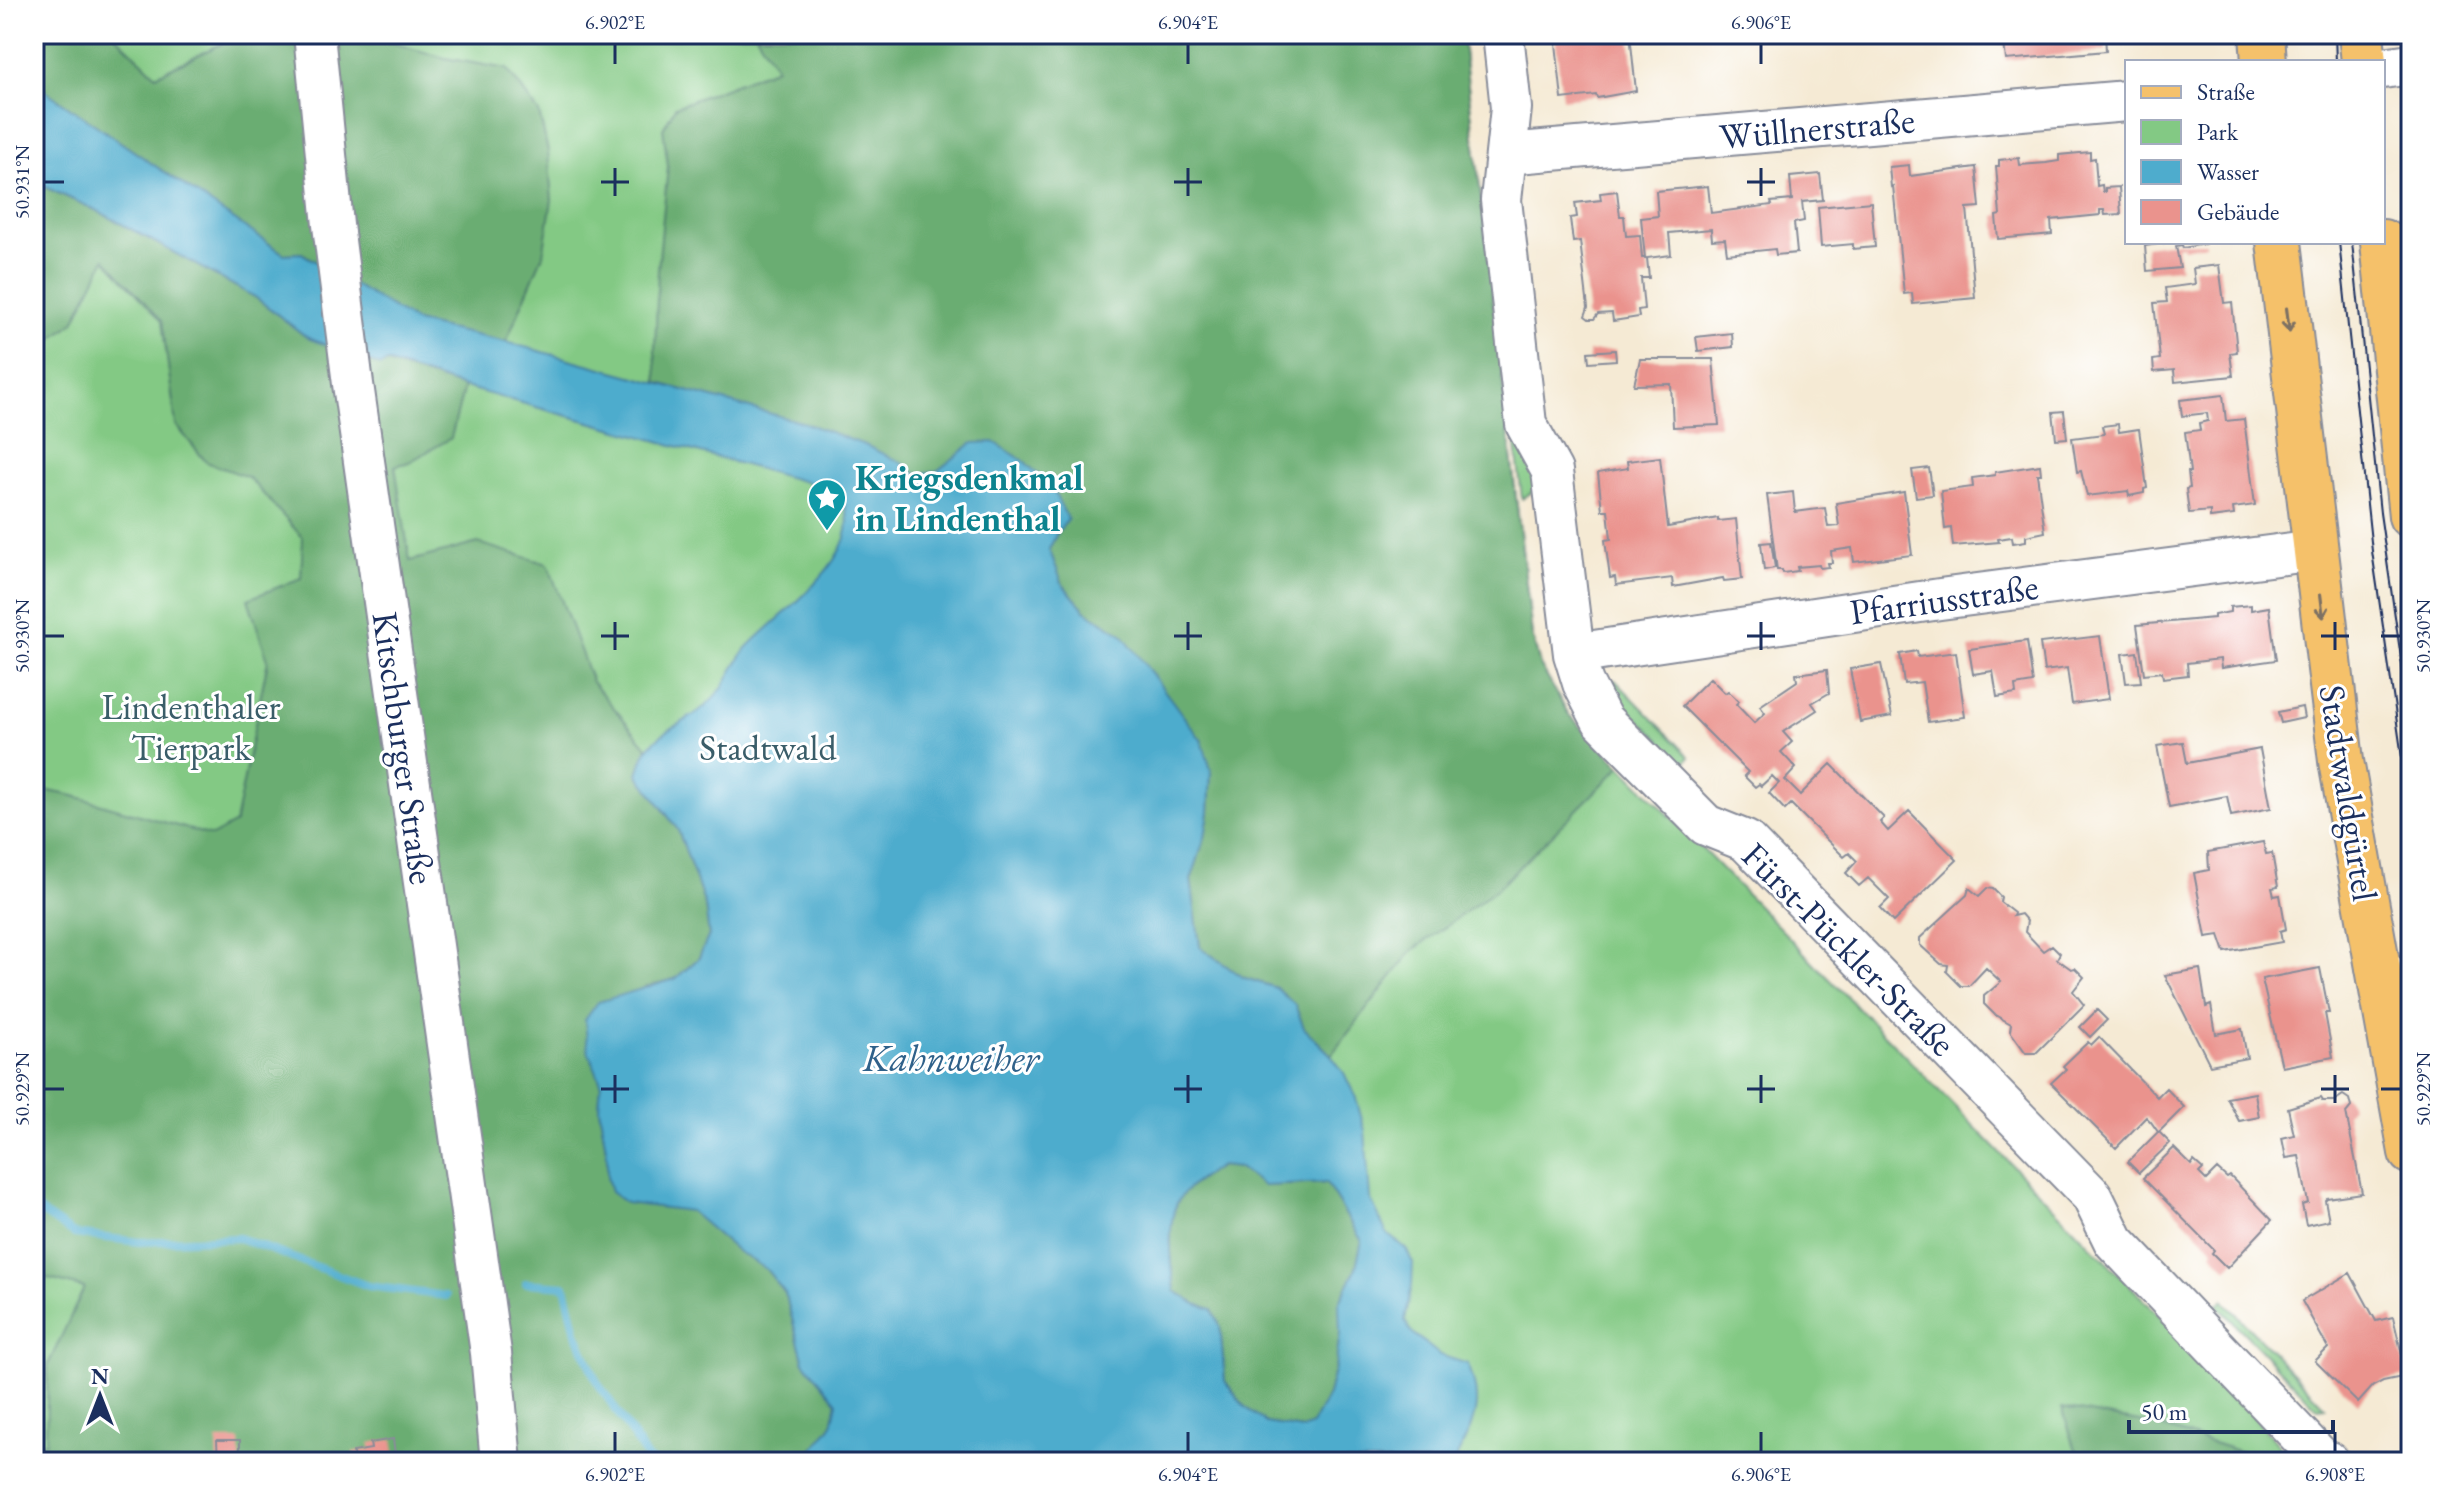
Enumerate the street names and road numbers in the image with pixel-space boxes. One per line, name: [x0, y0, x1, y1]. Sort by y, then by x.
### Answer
street label: Wüllnerstraße: [1717, 96, 1917, 160]
street label: Pfarriusstraße: [1847, 563, 2041, 635]
street label: Kitschburger Straße: [362, 609, 446, 887]
street label: Stadtwaldgürtel: [2309, 682, 2389, 904]
street label: Fürst-Pückler-Straße: [1732, 832, 1966, 1066]

